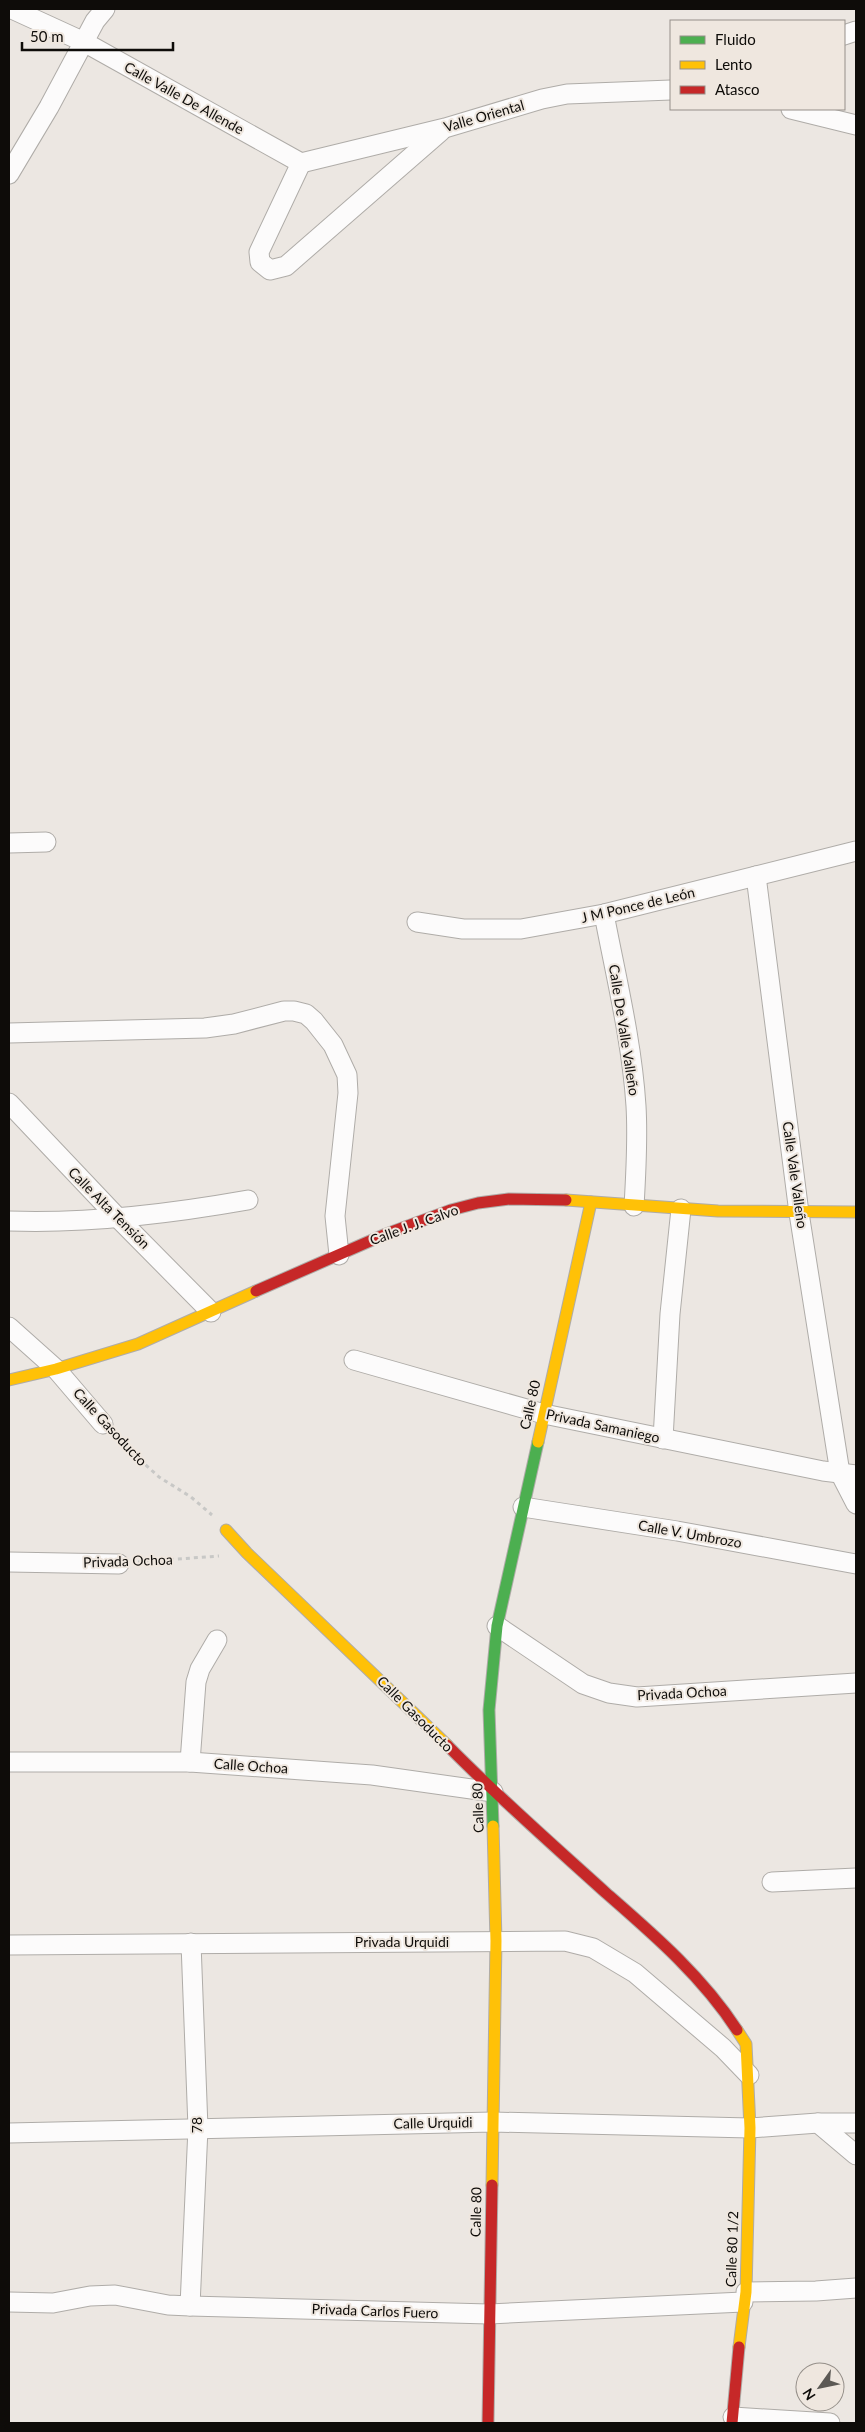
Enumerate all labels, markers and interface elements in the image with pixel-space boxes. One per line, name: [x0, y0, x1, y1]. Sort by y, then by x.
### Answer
scale bar: [22, 20, 174, 52]
legend: [670, 20, 845, 110]
text: 50 m: [30, 27, 64, 45]
text: Fluido: [715, 30, 756, 48]
text: Lento: [715, 55, 752, 73]
street label: Calle Valle De Allende: [122, 58, 247, 137]
text: Atasco: [715, 80, 760, 98]
street label: Valle Oriental: [442, 96, 526, 135]
street label: J M Ponce de León: [579, 883, 696, 926]
street label: Calle De Valle Valleño: [606, 963, 643, 1097]
street label: Calle Vale Valleño: [780, 1120, 811, 1230]
street label: Calle Alta Tensión: [65, 1163, 154, 1252]
street label: Calle J. J. Calvo: [367, 1201, 461, 1248]
street label: Calle 80: [516, 1379, 543, 1431]
street label: Calle Gasoducto: [70, 1384, 151, 1469]
street label: Privada Samaniego: [545, 1405, 662, 1446]
street label: Calle V. Umbrozo: [637, 1516, 743, 1551]
street label: Privada Ochoa: [83, 1550, 173, 1571]
street label: Calle Gasoducto: [374, 1672, 457, 1755]
street label: Privada Ochoa: [637, 1682, 727, 1703]
street label: Calle Ochoa: [213, 1754, 289, 1777]
street label: Calle 80: [468, 1783, 487, 1833]
street label: Privada Urquidi: [355, 1933, 449, 1950]
street label: Calle Urquidi: [393, 2113, 473, 2132]
street label: 78: [188, 2117, 205, 2133]
street label: Calle 80: [467, 2187, 484, 2237]
street label: Calle 80 1/2: [722, 2211, 741, 2287]
street label: Privada Carlos Fuero: [311, 2300, 439, 2321]
north arrow: [795, 2362, 845, 2412]
text: N: [799, 2385, 819, 2404]

